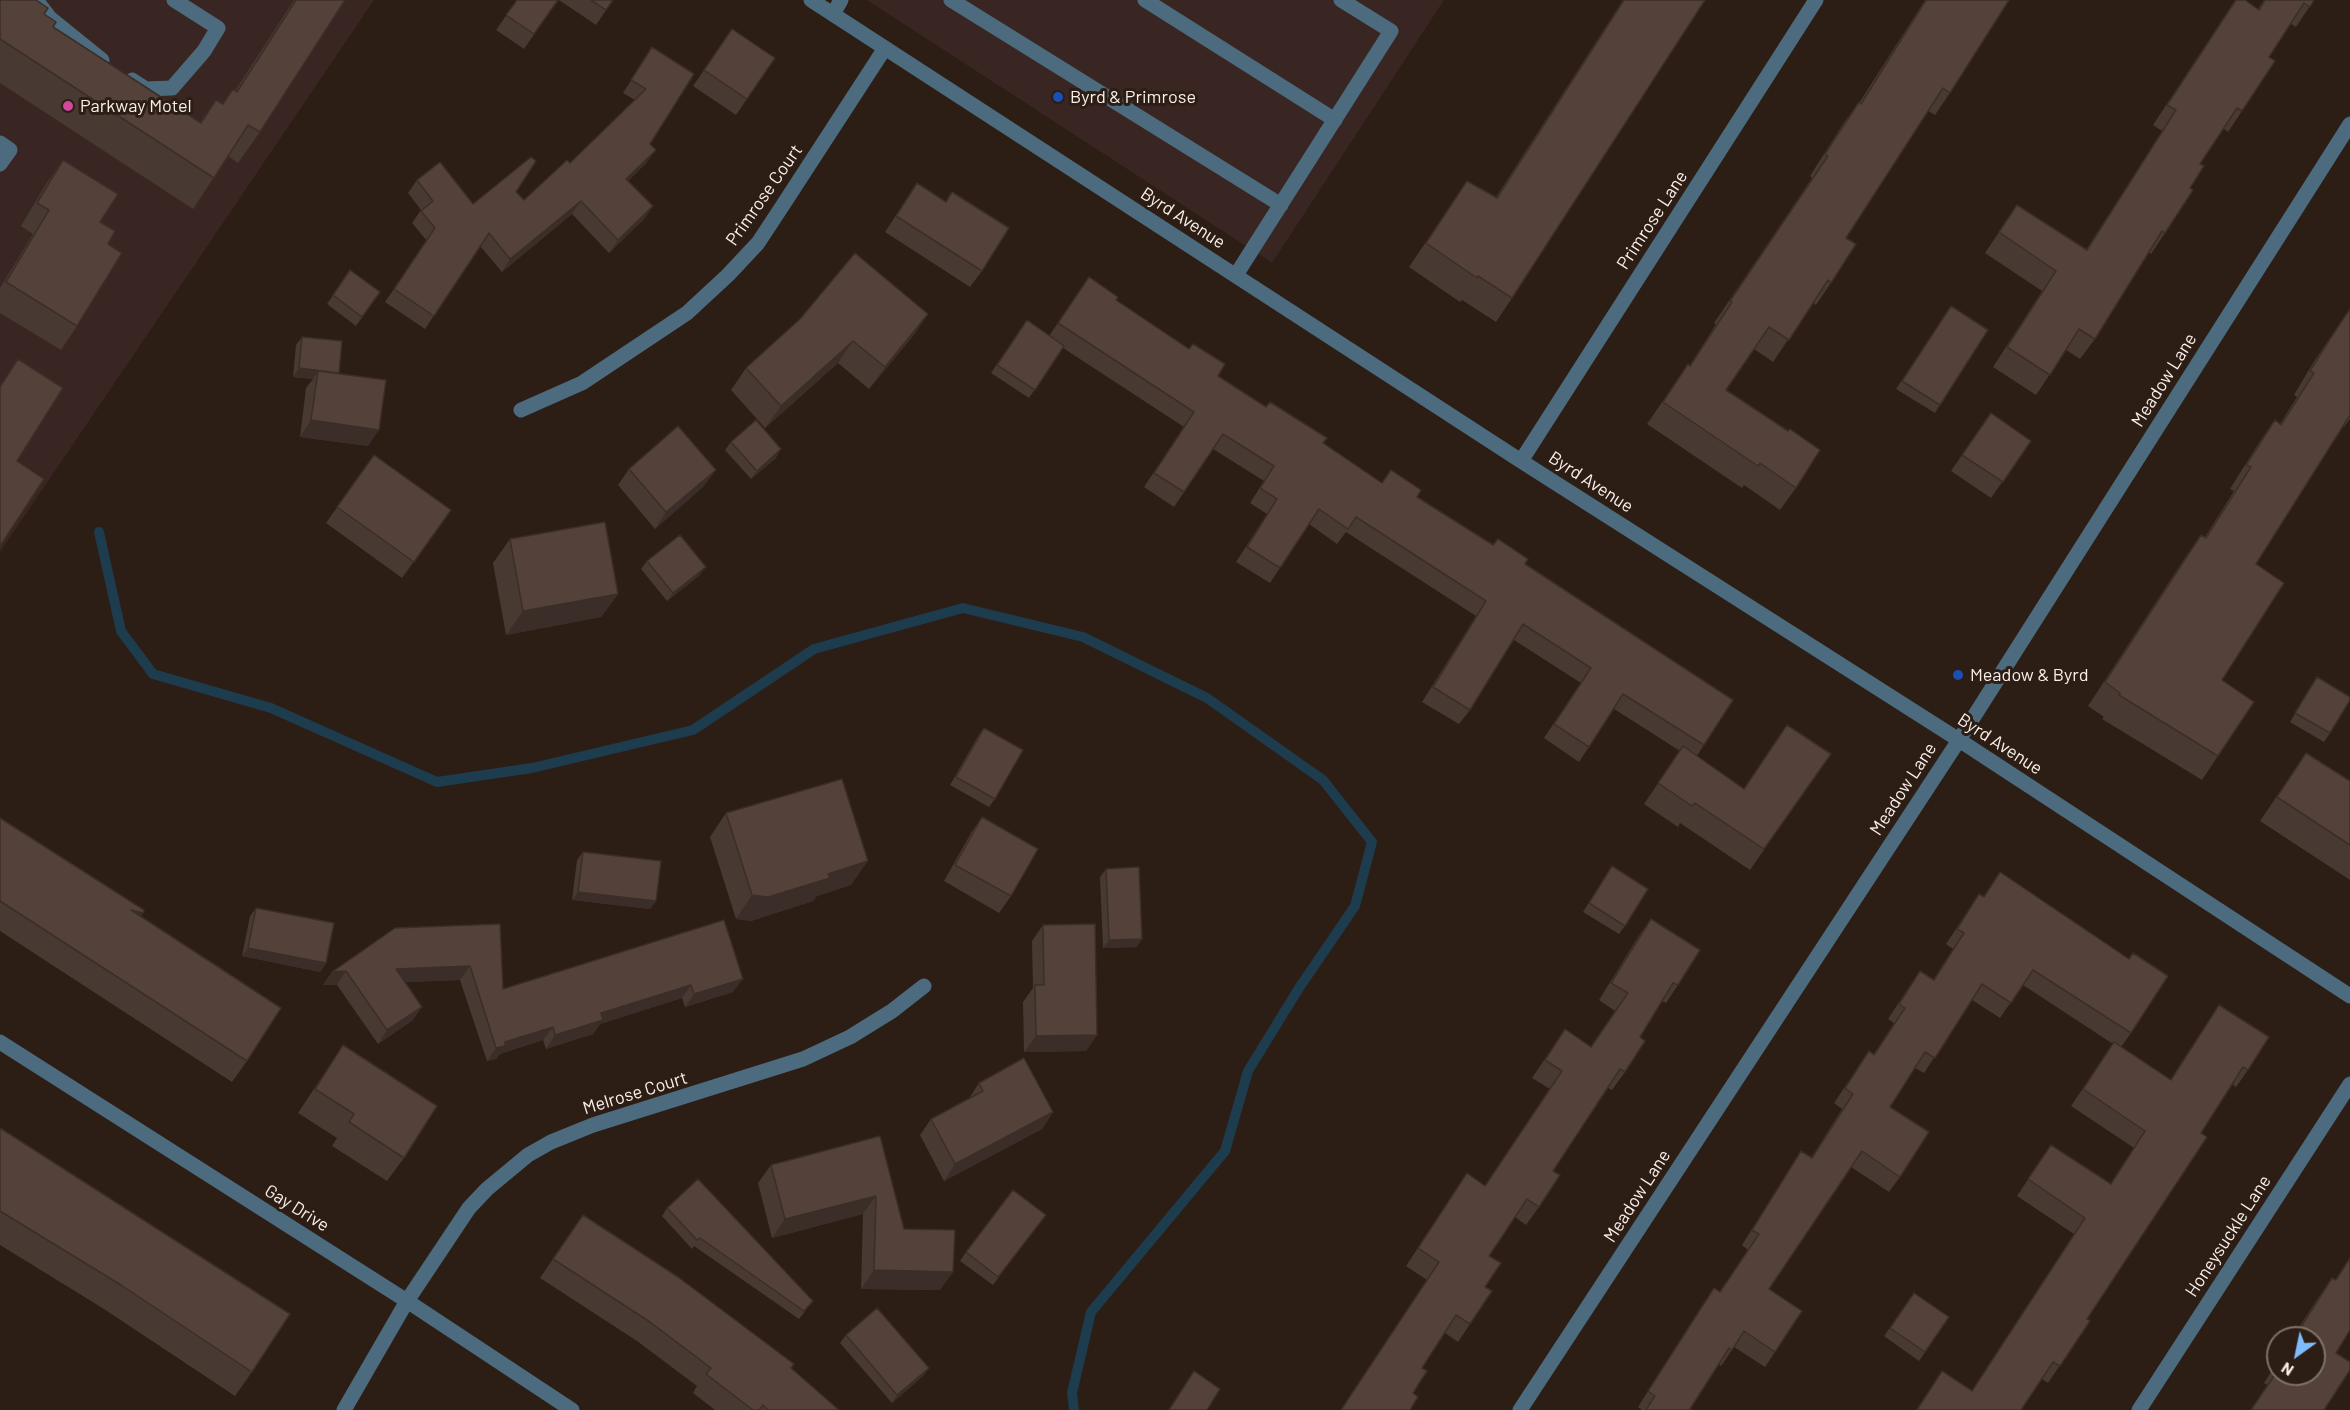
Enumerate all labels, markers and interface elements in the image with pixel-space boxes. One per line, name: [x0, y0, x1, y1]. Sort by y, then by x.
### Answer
place label: Byrd & Primrose: [1070, 86, 1196, 108]
marker: Byrd & Primrose: [1051, 90, 1065, 104]
place label: Parkway Motel: [80, 95, 192, 117]
marker: Parkway Motel: [61, 99, 75, 113]
street label: Primrose Court: [721, 140, 807, 250]
street label: Primrose Lane: [1612, 167, 1692, 273]
street label: Byrd Avenue: [1137, 183, 1229, 253]
street label: Meadow Lane: [2127, 329, 2201, 431]
street label: Byrd Avenue: [1545, 447, 1637, 517]
place label: Meadow & Byrd: [1970, 664, 2089, 686]
marker: Meadow & Byrd: [1951, 668, 1965, 682]
street label: Byrd Avenue: [1954, 709, 2046, 779]
street label: Meadow Lane: [1865, 739, 1941, 839]
street label: Melrose Court: [580, 1067, 690, 1119]
street label: Meadow Lane: [1599, 1146, 1675, 1246]
street label: Honeysuckle Lane: [2181, 1171, 2275, 1301]
street label: Gay Drive: [261, 1180, 333, 1236]
north arrow: [2266, 1326, 2326, 1386]
text: N: [2277, 1359, 2297, 1381]

